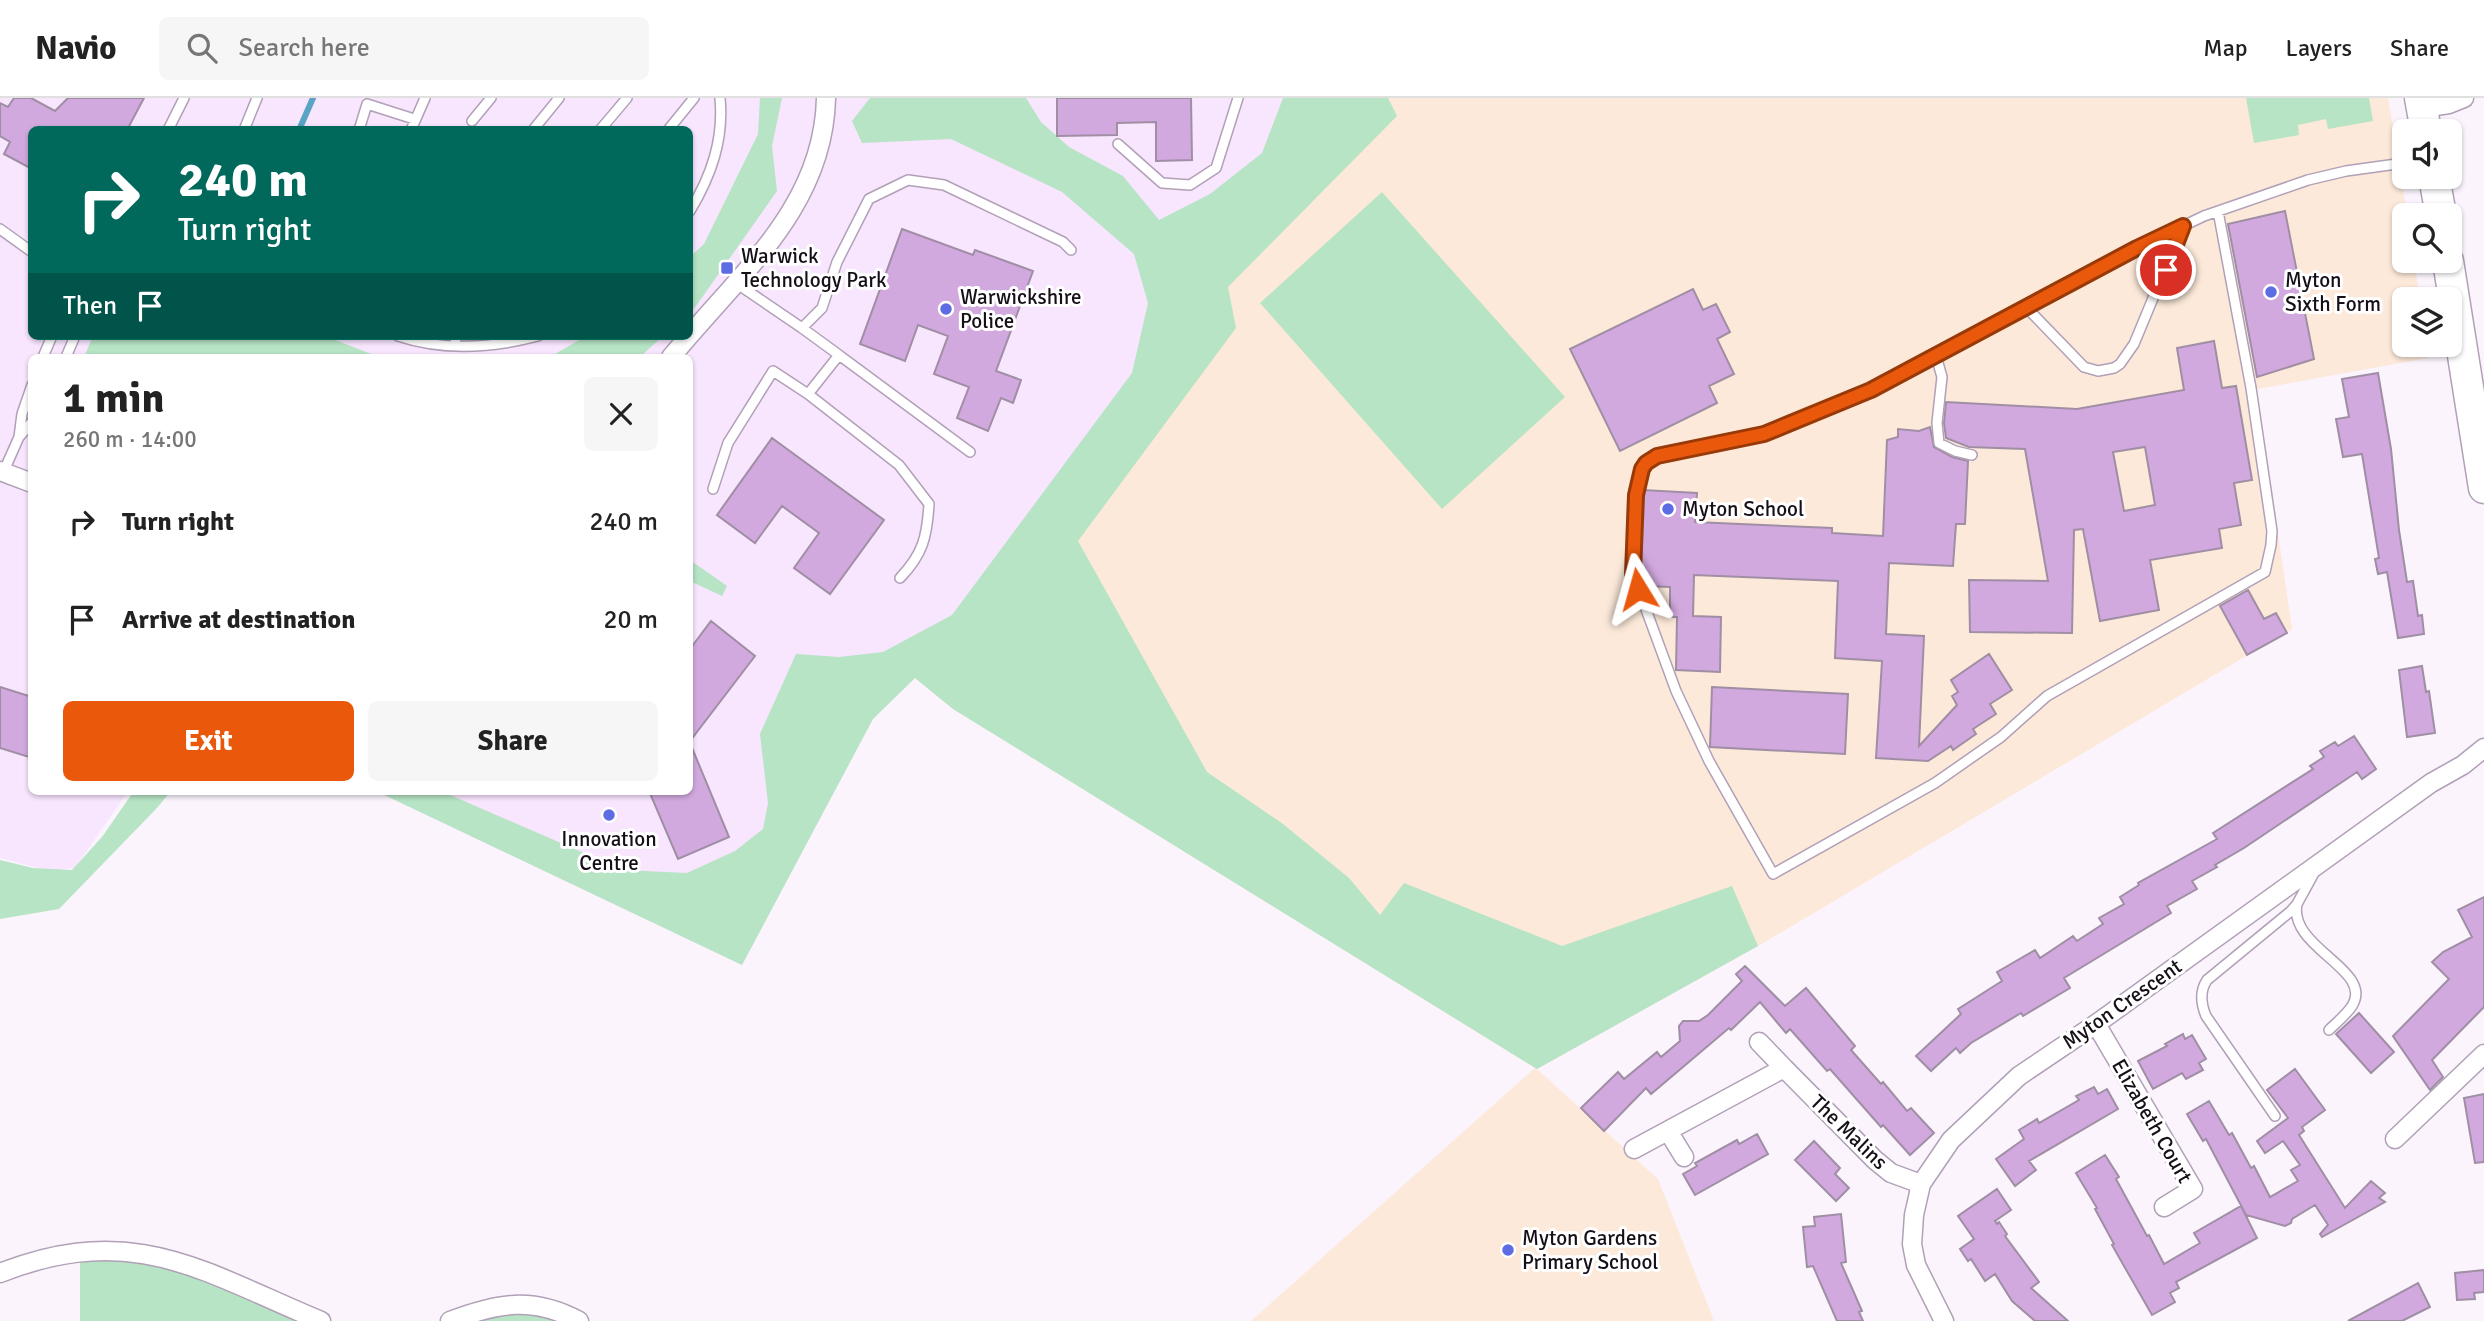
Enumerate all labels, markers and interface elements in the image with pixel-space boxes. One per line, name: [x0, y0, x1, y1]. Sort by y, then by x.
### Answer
search box: [159, 17, 649, 80]
text: Navio: [35, 28, 117, 69]
icon: search: [183, 29, 221, 67]
text: Search here: [239, 32, 370, 64]
text: Map: [2203, 33, 2248, 63]
text: Layers: [2286, 33, 2352, 63]
text: Share: [2390, 33, 2449, 63]
map controls: [2392, 119, 2462, 357]
button: sound: [2392, 119, 2462, 189]
text: 240 m: [178, 150, 308, 210]
icon: right: [63, 154, 154, 245]
button: search: [2392, 203, 2462, 273]
text: Turn right: [178, 210, 311, 249]
pin: [2136, 240, 2196, 300]
place label: Warwick Technology Park: [741, 243, 887, 293]
icon: arrive: [2147, 251, 2185, 289]
marker: Warwick Technology Park: [719, 260, 735, 276]
place label: Myton Sixth Form: [2285, 267, 2381, 317]
place label: Warwickshire Police: [960, 284, 1082, 334]
marker: Myton Sixth Form: [2263, 284, 2279, 300]
icon: arrive: [131, 287, 169, 325]
button: layers: [2392, 287, 2462, 357]
text: Then: [63, 290, 117, 322]
marker: Warwickshire Police: [938, 301, 954, 317]
text: 1 min: [63, 373, 164, 424]
button: close: [584, 377, 658, 451]
text: 260 m · 14:00: [63, 425, 197, 454]
place label: Myton School: [1682, 496, 1804, 522]
marker: Myton School: [1660, 501, 1676, 517]
icon: right: [63, 503, 101, 541]
text: Turn right: [122, 506, 234, 538]
text: 240 m: [589, 506, 658, 538]
position arrow: [1601, 552, 1675, 626]
icon: arrive: [63, 601, 101, 639]
text: Arrive at destination: [122, 604, 355, 636]
text: 20 m: [603, 604, 658, 636]
button: Exit: [63, 701, 354, 781]
button: Share: [368, 701, 658, 781]
marker: Innovation Centre: [601, 807, 617, 823]
place label: Innovation Centre: [561, 826, 657, 876]
street label: Myton Crescent: [2057, 953, 2187, 1055]
street label: Elizabeth Court: [2106, 1054, 2198, 1188]
street label: The Malins: [1805, 1089, 1893, 1175]
place label: Myton Gardens Primary School: [1522, 1225, 1658, 1275]
marker: Myton Gardens Primary School: [1500, 1242, 1516, 1258]

